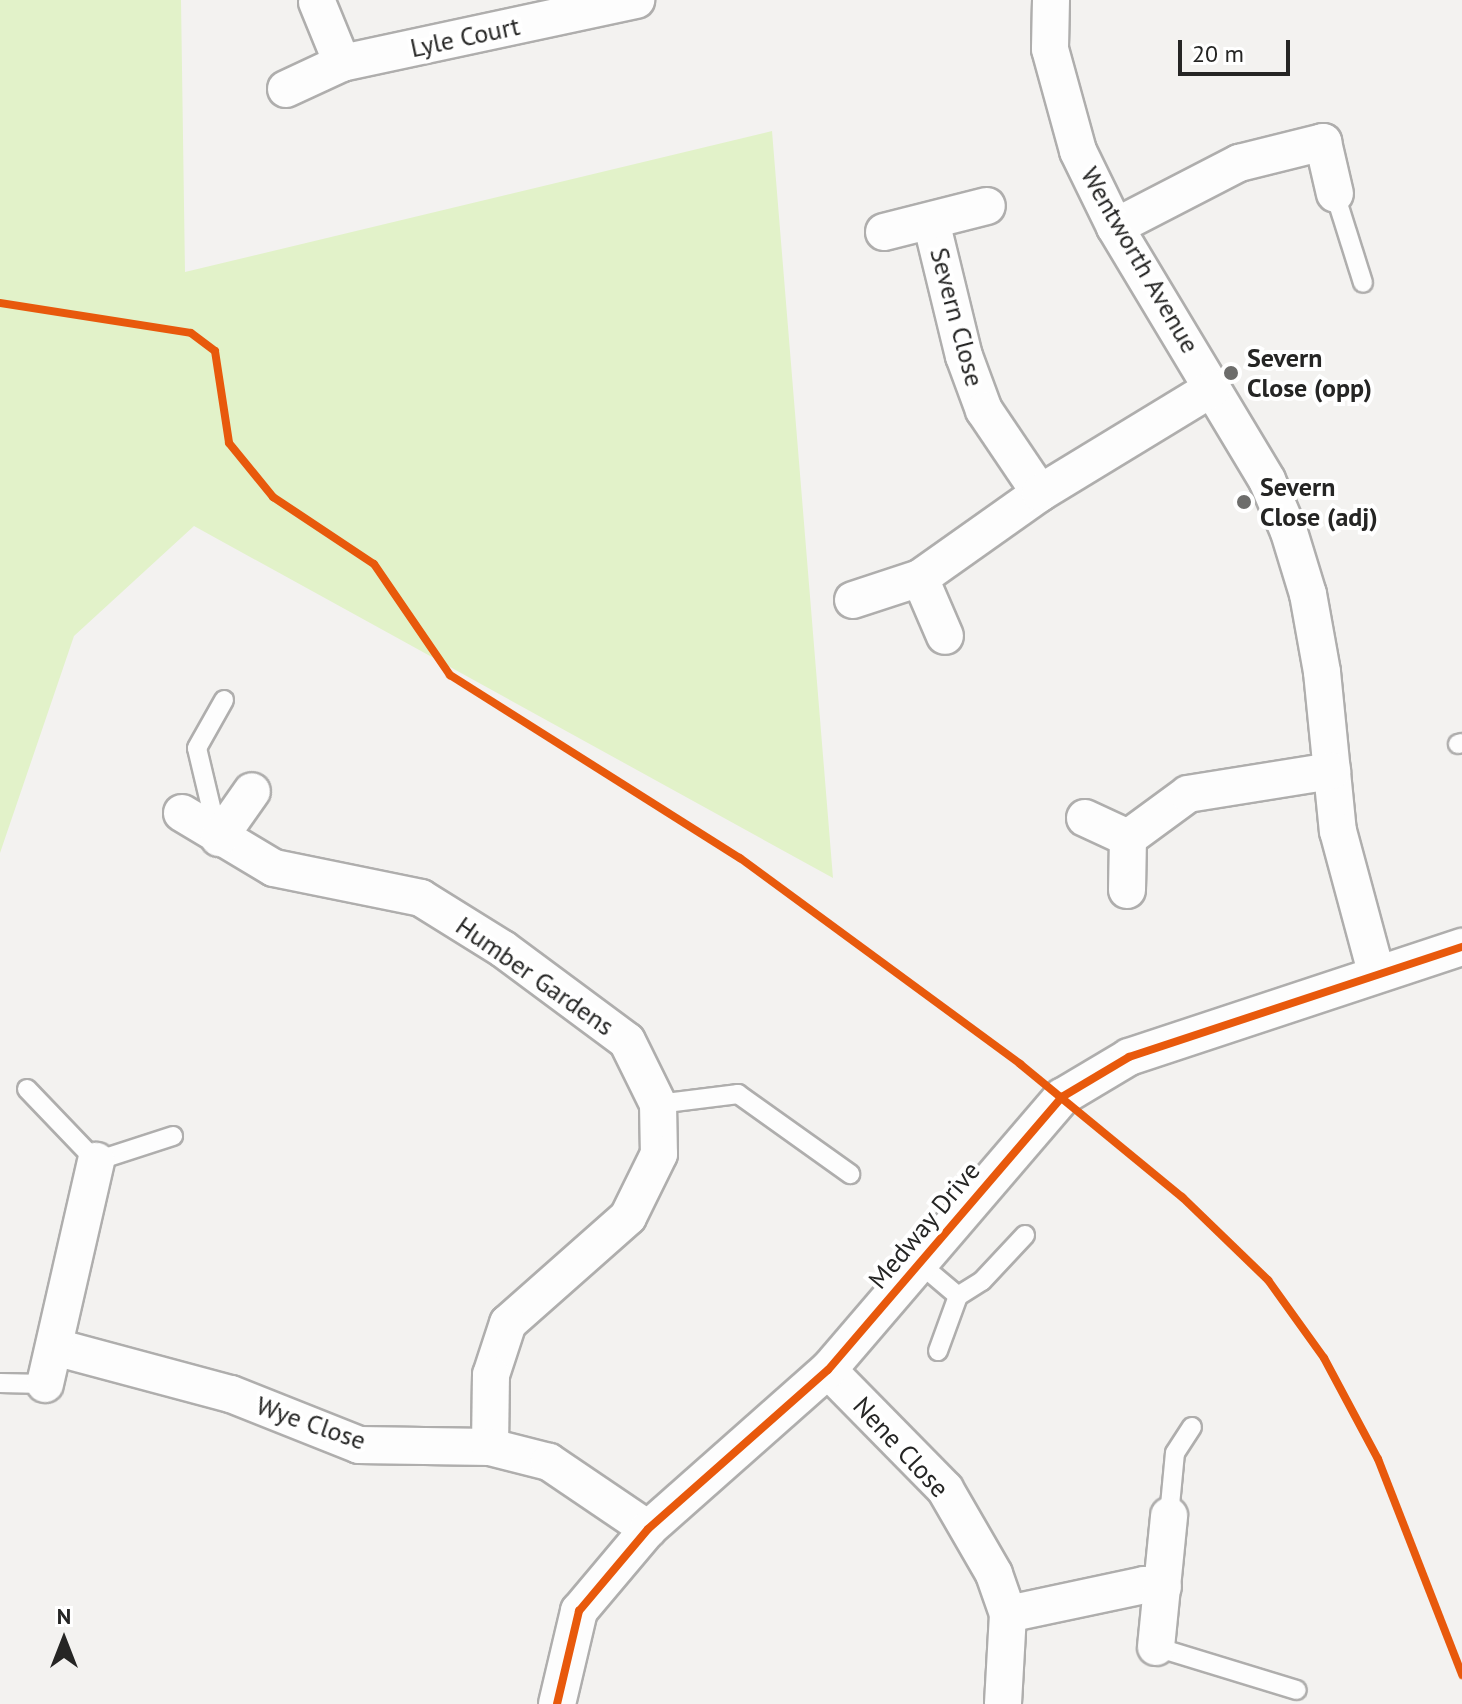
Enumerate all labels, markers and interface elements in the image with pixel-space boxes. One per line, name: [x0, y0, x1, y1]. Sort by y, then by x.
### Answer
street label: Lyle Court: [407, 10, 523, 64]
scale bar: [1182, 24, 1294, 74]
text: 20 m: [1192, 38, 1244, 69]
street label: Wentworth Avenue: [1074, 161, 1206, 359]
street label: Severn Close: [924, 244, 990, 390]
place label: Severn Close (opp): [1247, 342, 1372, 404]
marker: Severn Close (opp): [1222, 364, 1240, 382]
place label: Severn Close (adj): [1260, 471, 1378, 532]
marker: Severn Close (adj): [1235, 493, 1253, 511]
street label: Humber Gardens: [450, 910, 620, 1042]
street label: Medway Drive: [862, 1155, 986, 1295]
street label: Wye Close: [252, 1390, 370, 1456]
street label: Nene Close: [847, 1390, 955, 1504]
north arrow: [24, 1600, 104, 1680]
text: N: [57, 1602, 71, 1630]

